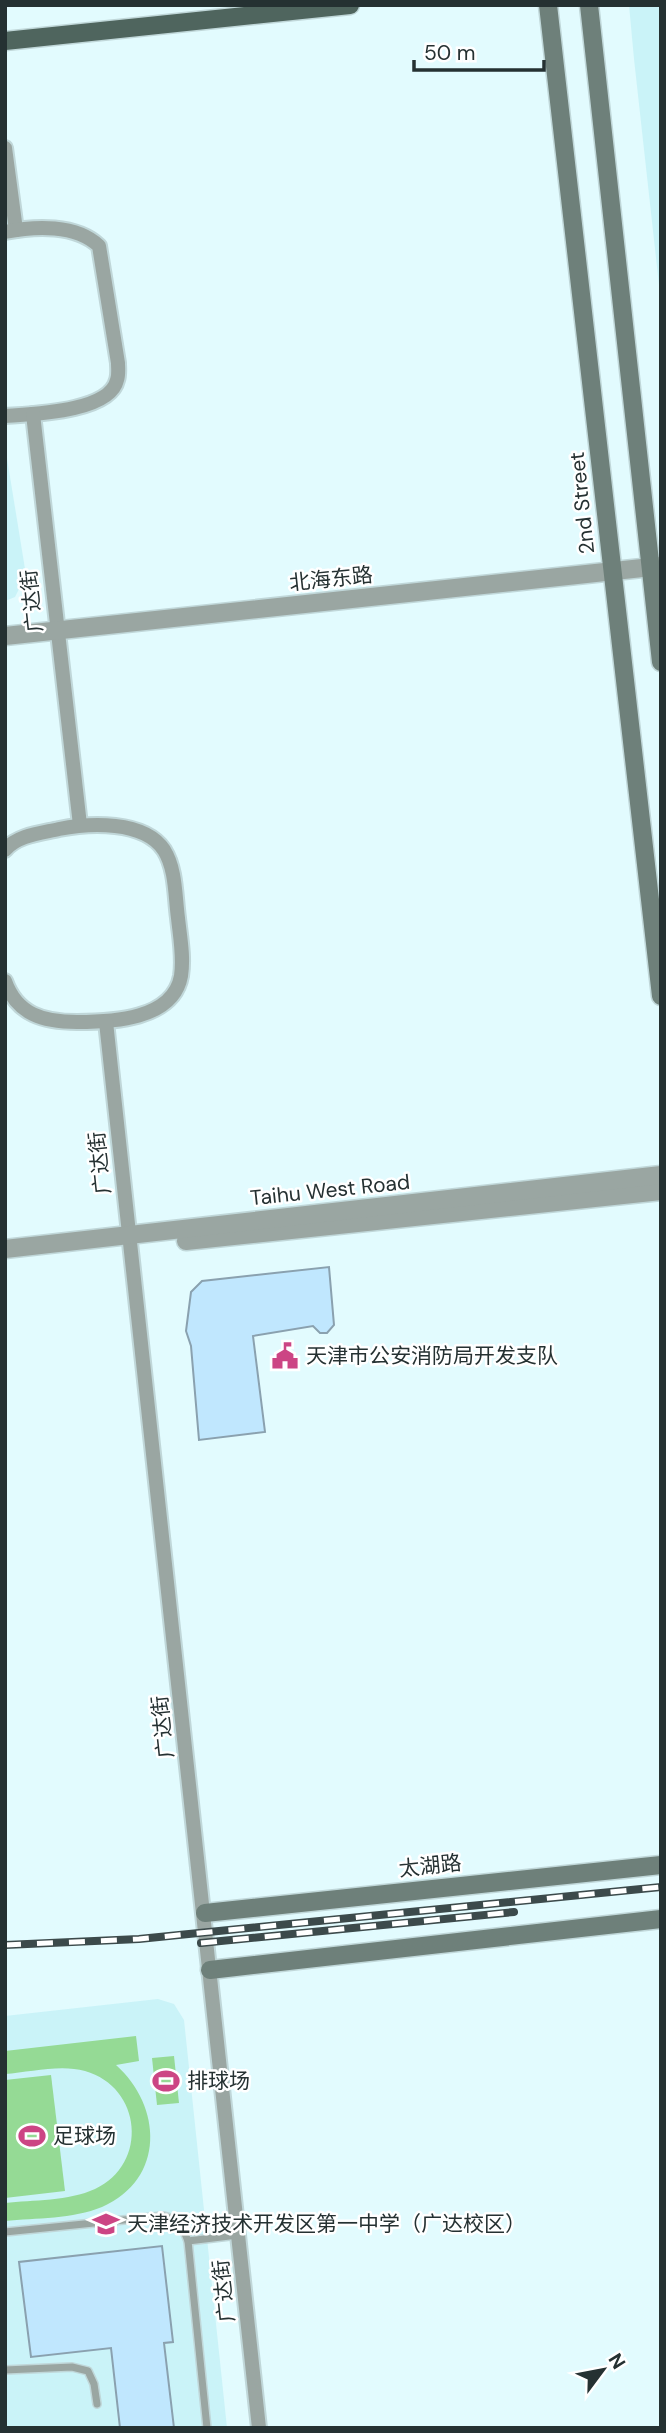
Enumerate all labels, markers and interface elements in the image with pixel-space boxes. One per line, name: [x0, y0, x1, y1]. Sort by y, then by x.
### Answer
scale bar: [414, 28, 544, 72]
text: 50 m: [424, 39, 475, 67]
street label: 2nd Street: [563, 451, 601, 555]
street label: 北海东路: [288, 561, 374, 597]
street label: 广达街: [15, 568, 49, 634]
street label: 广达街: [83, 1130, 117, 1196]
street label: Taihu West Road: [249, 1168, 411, 1212]
public building icon: 天津市公安消防局开发支队: [270, 1341, 300, 1371]
place label: 天津市公安消防局开发支队: [306, 1342, 558, 1370]
street label: 广达街: [146, 1694, 180, 1760]
street label: 太湖路: [397, 1849, 463, 1883]
sports icon: 排球场: [151, 2066, 181, 2096]
place label: 排球场: [187, 2067, 250, 2095]
sports icon: 足球场: [17, 2121, 47, 2151]
place label: 足球场: [53, 2122, 116, 2150]
school or university icon: 天津经济技术开发区第一中学（广达校区）: [91, 2209, 121, 2239]
place label: 天津经济技术开发区第一中学（广达校区）: [127, 2210, 526, 2238]
street label: 广达街: [207, 2258, 241, 2324]
north arrow: [568, 2335, 638, 2405]
text: N: [603, 2349, 631, 2374]

